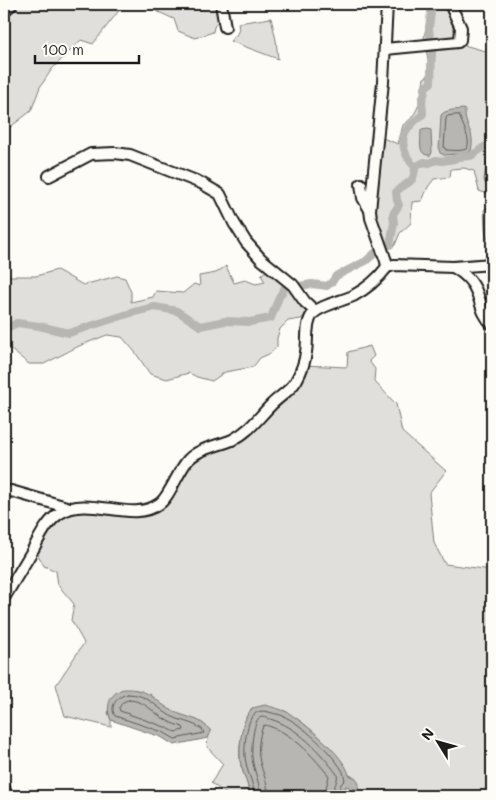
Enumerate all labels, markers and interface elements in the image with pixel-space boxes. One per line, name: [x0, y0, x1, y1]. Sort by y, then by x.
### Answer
scale bar: [35, 32, 139, 64]
text: 100 m: [42, 39, 84, 59]
north arrow: [414, 718, 464, 768]
text: N: [416, 724, 438, 744]

